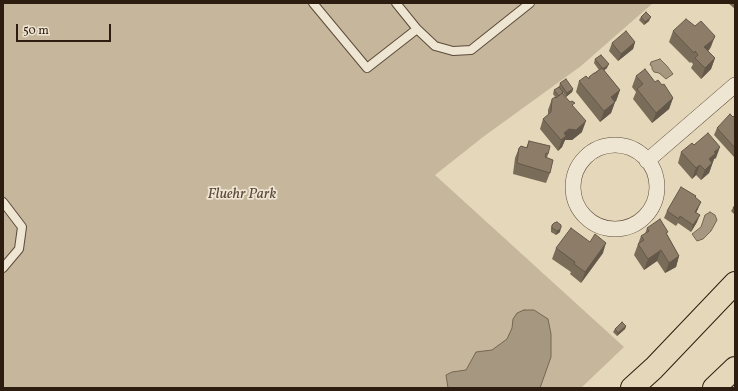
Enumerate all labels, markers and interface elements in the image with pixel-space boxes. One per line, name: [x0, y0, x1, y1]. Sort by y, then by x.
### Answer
scale bar: [18, 16, 113, 42]
text: 50 m: [23, 23, 49, 39]
park label: Fluehr Park: [208, 186, 276, 204]

